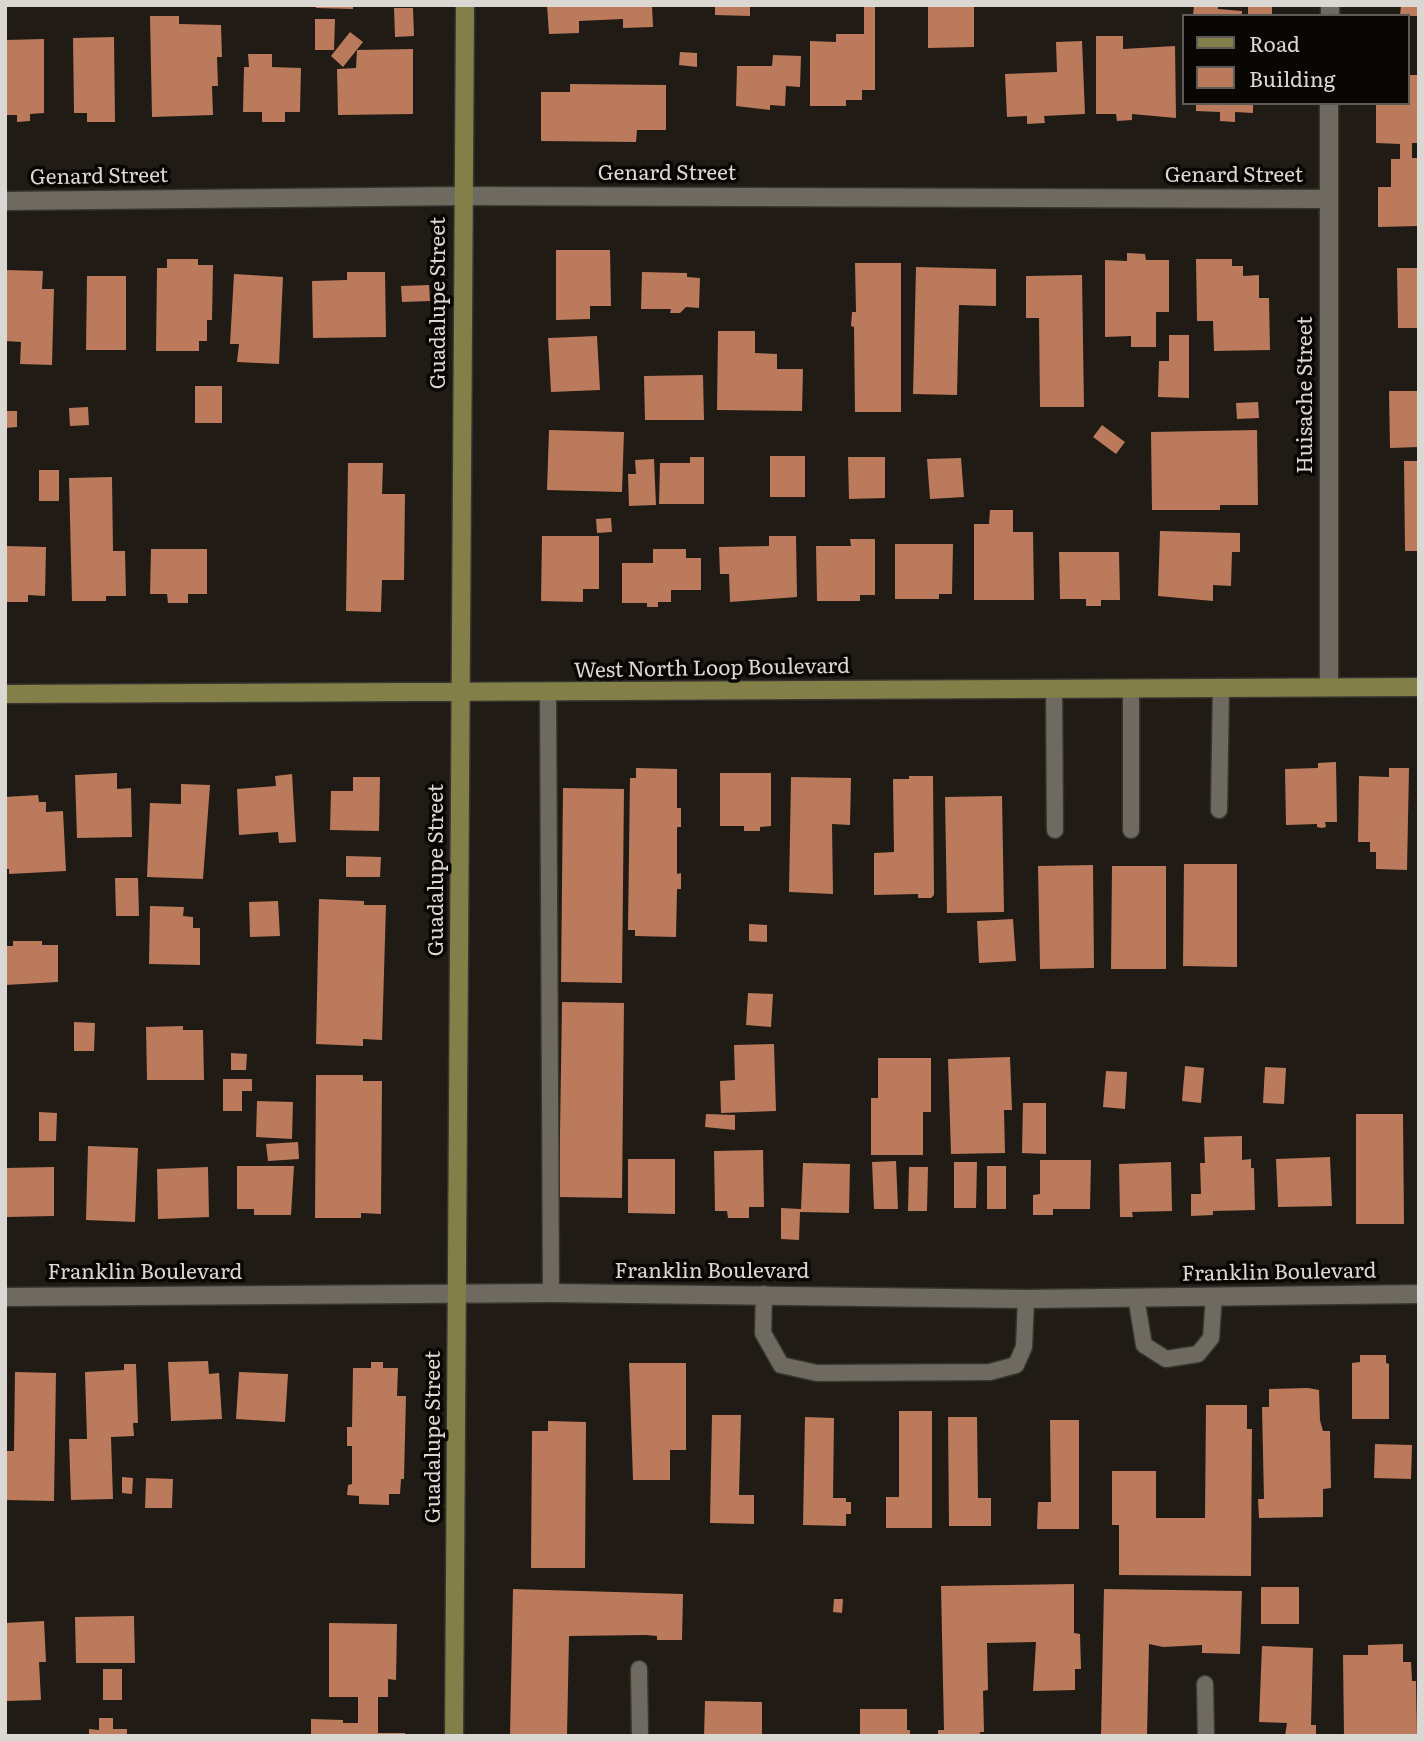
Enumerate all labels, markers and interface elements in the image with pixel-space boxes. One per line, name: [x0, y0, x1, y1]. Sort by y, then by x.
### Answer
legend: [1182, 14, 1410, 105]
text: Road: [1249, 27, 1300, 58]
text: Building: [1249, 62, 1335, 93]
street label: Genard Street: [598, 161, 736, 187]
street label: Genard Street: [30, 163, 168, 191]
street label: Genard Street: [1165, 163, 1303, 189]
street label: Guadalupe Street: [426, 217, 452, 389]
street label: Huisache Street: [1293, 316, 1319, 474]
street label: West North Loop Boulevard: [574, 654, 850, 684]
street label: Guadalupe Street: [424, 784, 450, 956]
street label: Franklin Boulevard: [615, 1259, 809, 1285]
street label: Franklin Boulevard: [1181, 1259, 1377, 1287]
street label: Franklin Boulevard: [48, 1260, 242, 1286]
street label: Guadalupe Street: [421, 1351, 447, 1523]

